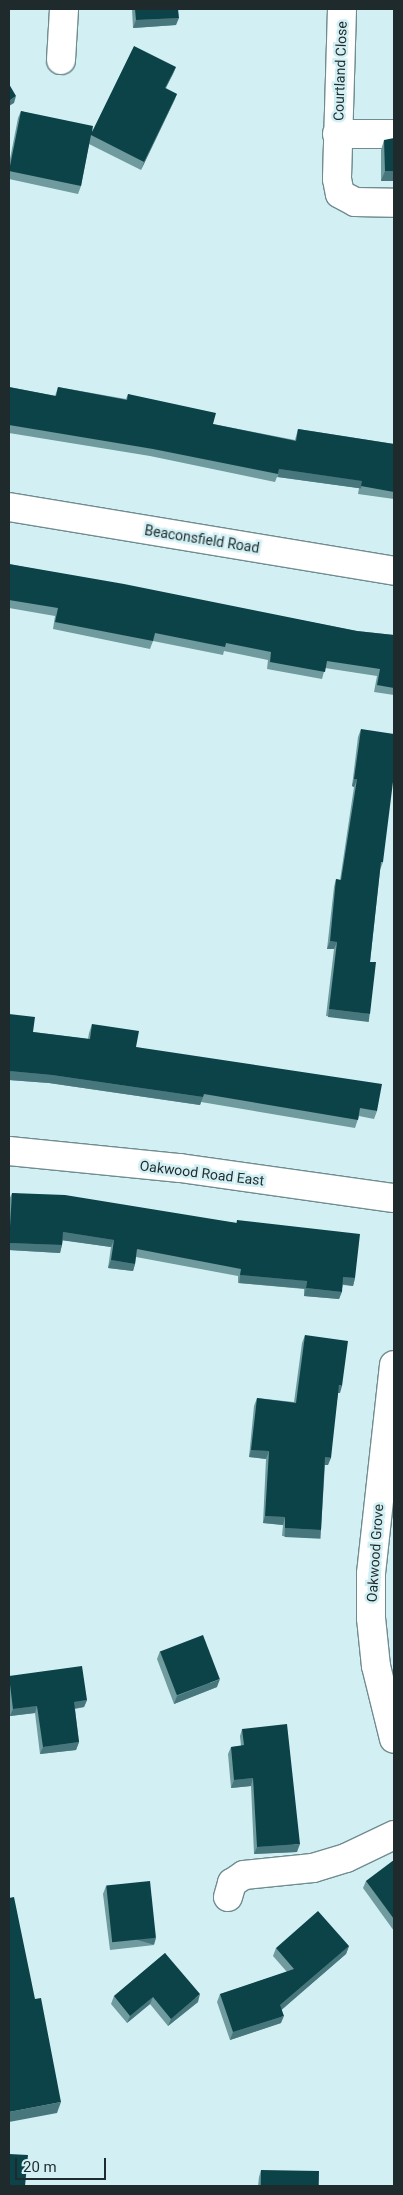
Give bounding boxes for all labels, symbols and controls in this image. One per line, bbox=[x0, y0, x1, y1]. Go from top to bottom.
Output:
street label: Courtland Close bbox=[330, 21, 350, 121]
street label: Beaconsfield Road bbox=[143, 522, 261, 556]
street label: Oakwood Road East bbox=[139, 1157, 265, 1189]
street label: Oakwood Grove bbox=[363, 1503, 387, 1603]
scale bar bbox=[18, 2148, 109, 2180]
text: 20 m bbox=[23, 2158, 57, 2176]

